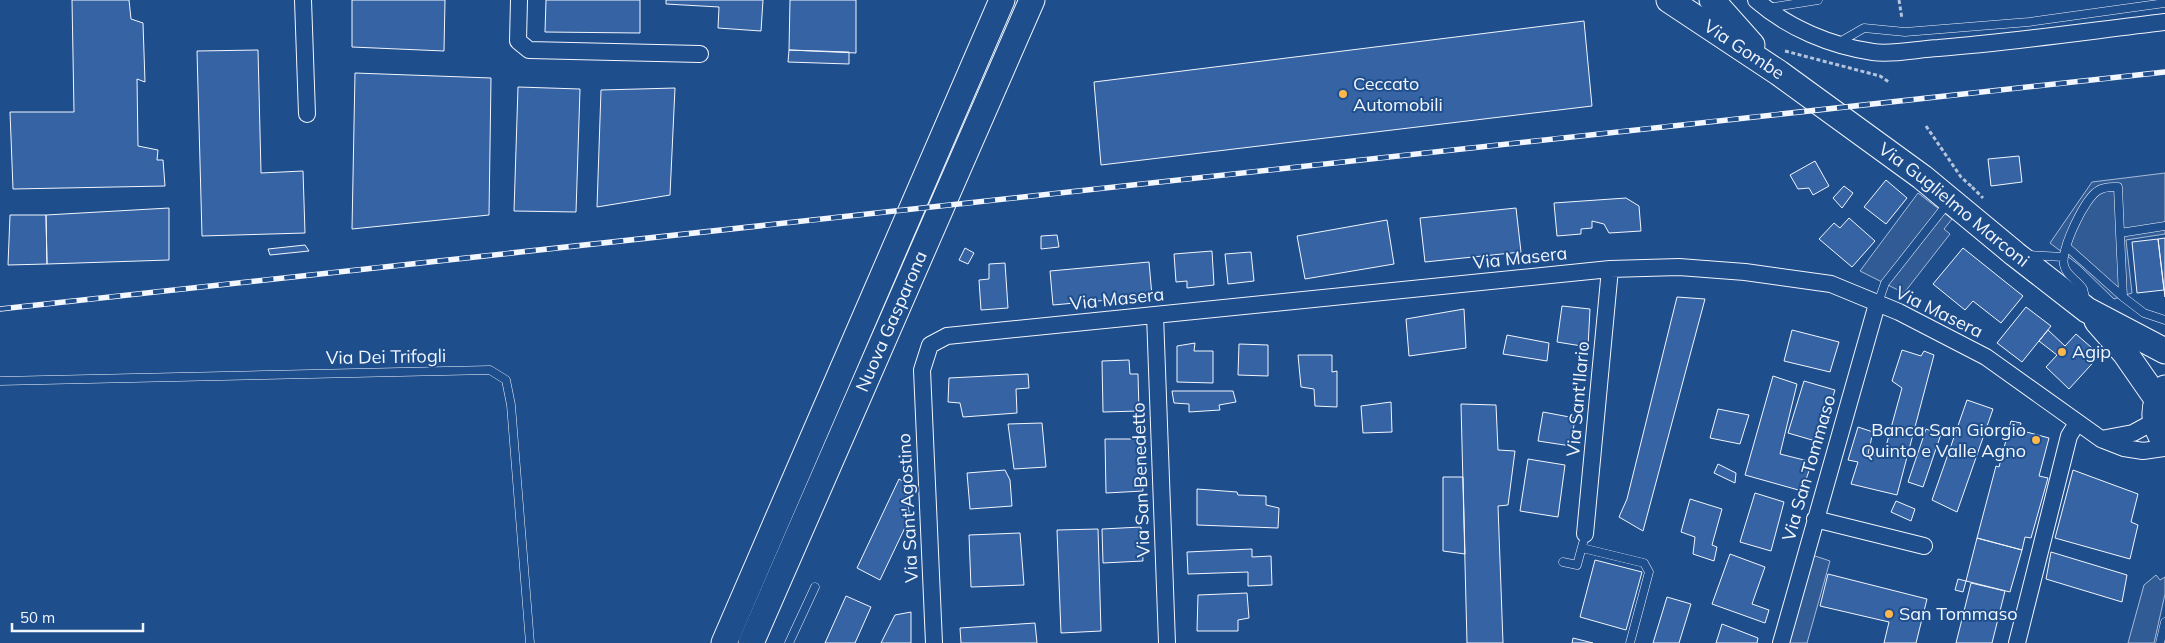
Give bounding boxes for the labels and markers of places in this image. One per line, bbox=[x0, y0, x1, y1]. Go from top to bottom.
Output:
place label: Ceccato Automobili bbox=[1353, 72, 1443, 116]
marker: Ceccato Automobili bbox=[1337, 88, 1349, 100]
place label: Agip bbox=[2072, 340, 2111, 363]
marker: Agip bbox=[2056, 346, 2068, 358]
place label: Banca San Giorgio Quinto e Valle Agno bbox=[1861, 418, 2026, 462]
marker: Banca San Giorgio Quinto e Valle Agno bbox=[2030, 434, 2042, 446]
place label: San Tommaso bbox=[1899, 602, 2018, 625]
marker: San Tommaso bbox=[1883, 608, 1895, 620]

